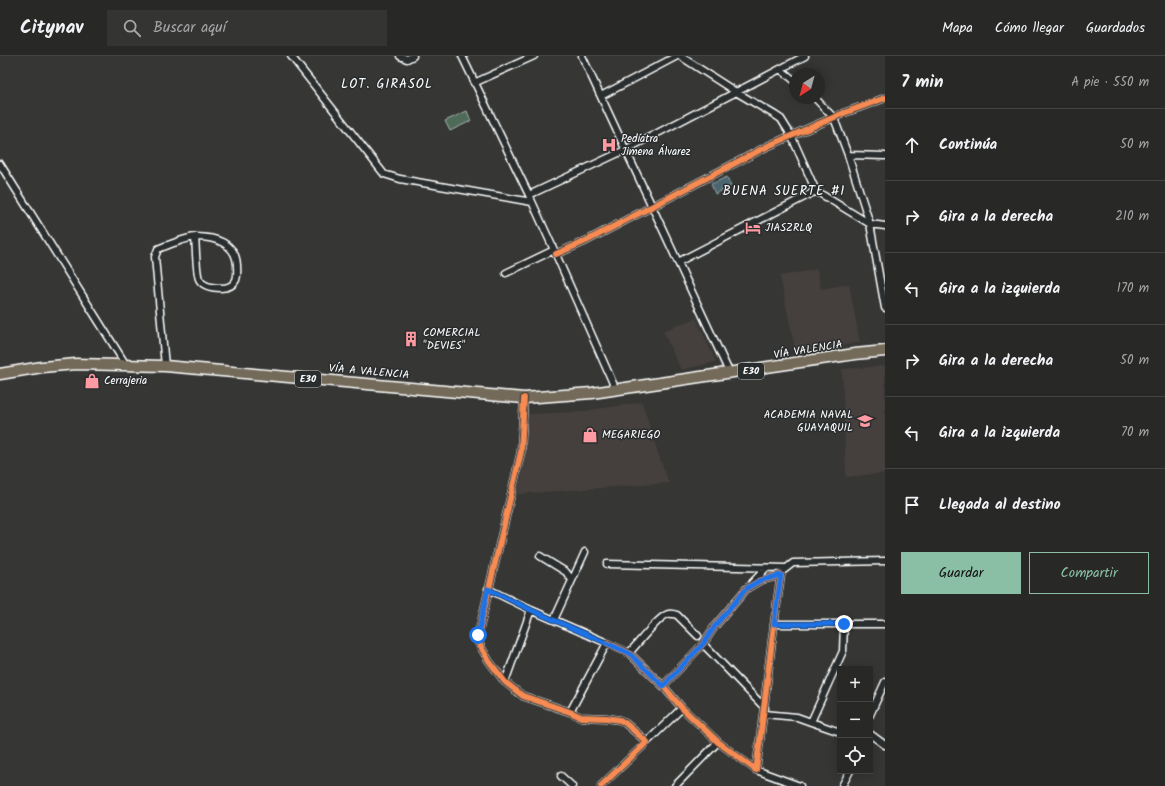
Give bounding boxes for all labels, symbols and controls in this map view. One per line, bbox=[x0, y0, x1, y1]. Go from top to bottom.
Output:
search box bbox=[107, 10, 387, 46]
text: Citynav bbox=[20, 13, 83, 43]
text: Buscar aquí bbox=[153, 16, 226, 40]
icon: search bbox=[121, 17, 143, 39]
text: Mapa bbox=[942, 17, 973, 39]
text: Cómo llegar bbox=[995, 17, 1064, 39]
text: Guardados bbox=[1086, 17, 1145, 39]
north arrow bbox=[789, 68, 825, 104]
text: 7 min bbox=[901, 69, 943, 96]
text: A pie · 550 m bbox=[1071, 72, 1149, 93]
district label: LOT. GIRASOL bbox=[341, 74, 433, 95]
place label: Pedíatra Jimena Álvarez bbox=[621, 130, 691, 161]
text: Continúa bbox=[939, 133, 997, 157]
icon: ahead bbox=[901, 134, 923, 156]
text: 50 m bbox=[1120, 134, 1149, 155]
hospital icon: Pedíatra Jimena Álvarez bbox=[600, 136, 618, 154]
district label: BUENA SUERTE #1 bbox=[723, 181, 845, 202]
text: Gira a la derecha bbox=[939, 205, 1053, 229]
icon: right bbox=[901, 206, 923, 228]
text: 210 m bbox=[1115, 206, 1149, 227]
hotel icon: JIASZRLQ bbox=[744, 219, 762, 237]
place label: JIASZRLQ bbox=[765, 219, 812, 237]
text: Gira a la izquierda bbox=[939, 277, 1060, 301]
icon: left bbox=[901, 278, 923, 300]
text: 170 m bbox=[1117, 278, 1149, 299]
place label: COMERCIAL "DEVIES" bbox=[423, 324, 481, 355]
building icon: COMERCIAL "DEVIES" bbox=[402, 330, 420, 348]
street label: VÍA VALENCIA bbox=[772, 336, 844, 364]
text: Gira a la derecha bbox=[939, 349, 1053, 373]
icon: right bbox=[901, 350, 923, 372]
text: 50 m bbox=[1120, 350, 1149, 371]
street label: VÍA A VALENCIA bbox=[328, 360, 410, 385]
road number: E30 bbox=[738, 363, 764, 379]
road number: E30 bbox=[295, 371, 321, 387]
shop icon: Cerrajeria bbox=[83, 372, 101, 390]
place label: Cerrajeria bbox=[104, 372, 147, 390]
place label: ACADEMIA NAVAL GUAYAQUIL bbox=[764, 406, 853, 437]
school or university icon: ACADEMIA NAVAL GUAYAQUIL bbox=[856, 412, 874, 430]
text: Gira a la izquierda bbox=[939, 421, 1060, 445]
icon: left bbox=[901, 422, 923, 444]
text: 70 m bbox=[1121, 422, 1149, 443]
shop icon: MEGARIEGO bbox=[581, 426, 599, 444]
place label: MEGARIEGO bbox=[602, 426, 661, 444]
text: Llegada al destino bbox=[939, 493, 1061, 517]
icon: arrive bbox=[901, 494, 923, 516]
button: Guardar bbox=[901, 552, 1021, 594]
button: Compartir bbox=[1029, 552, 1149, 594]
route end bbox=[835, 615, 853, 633]
route start bbox=[469, 626, 487, 644]
map controls bbox=[837, 666, 873, 774]
button: + bbox=[837, 666, 873, 702]
button: − bbox=[837, 702, 873, 738]
button: locate bbox=[837, 738, 873, 774]

